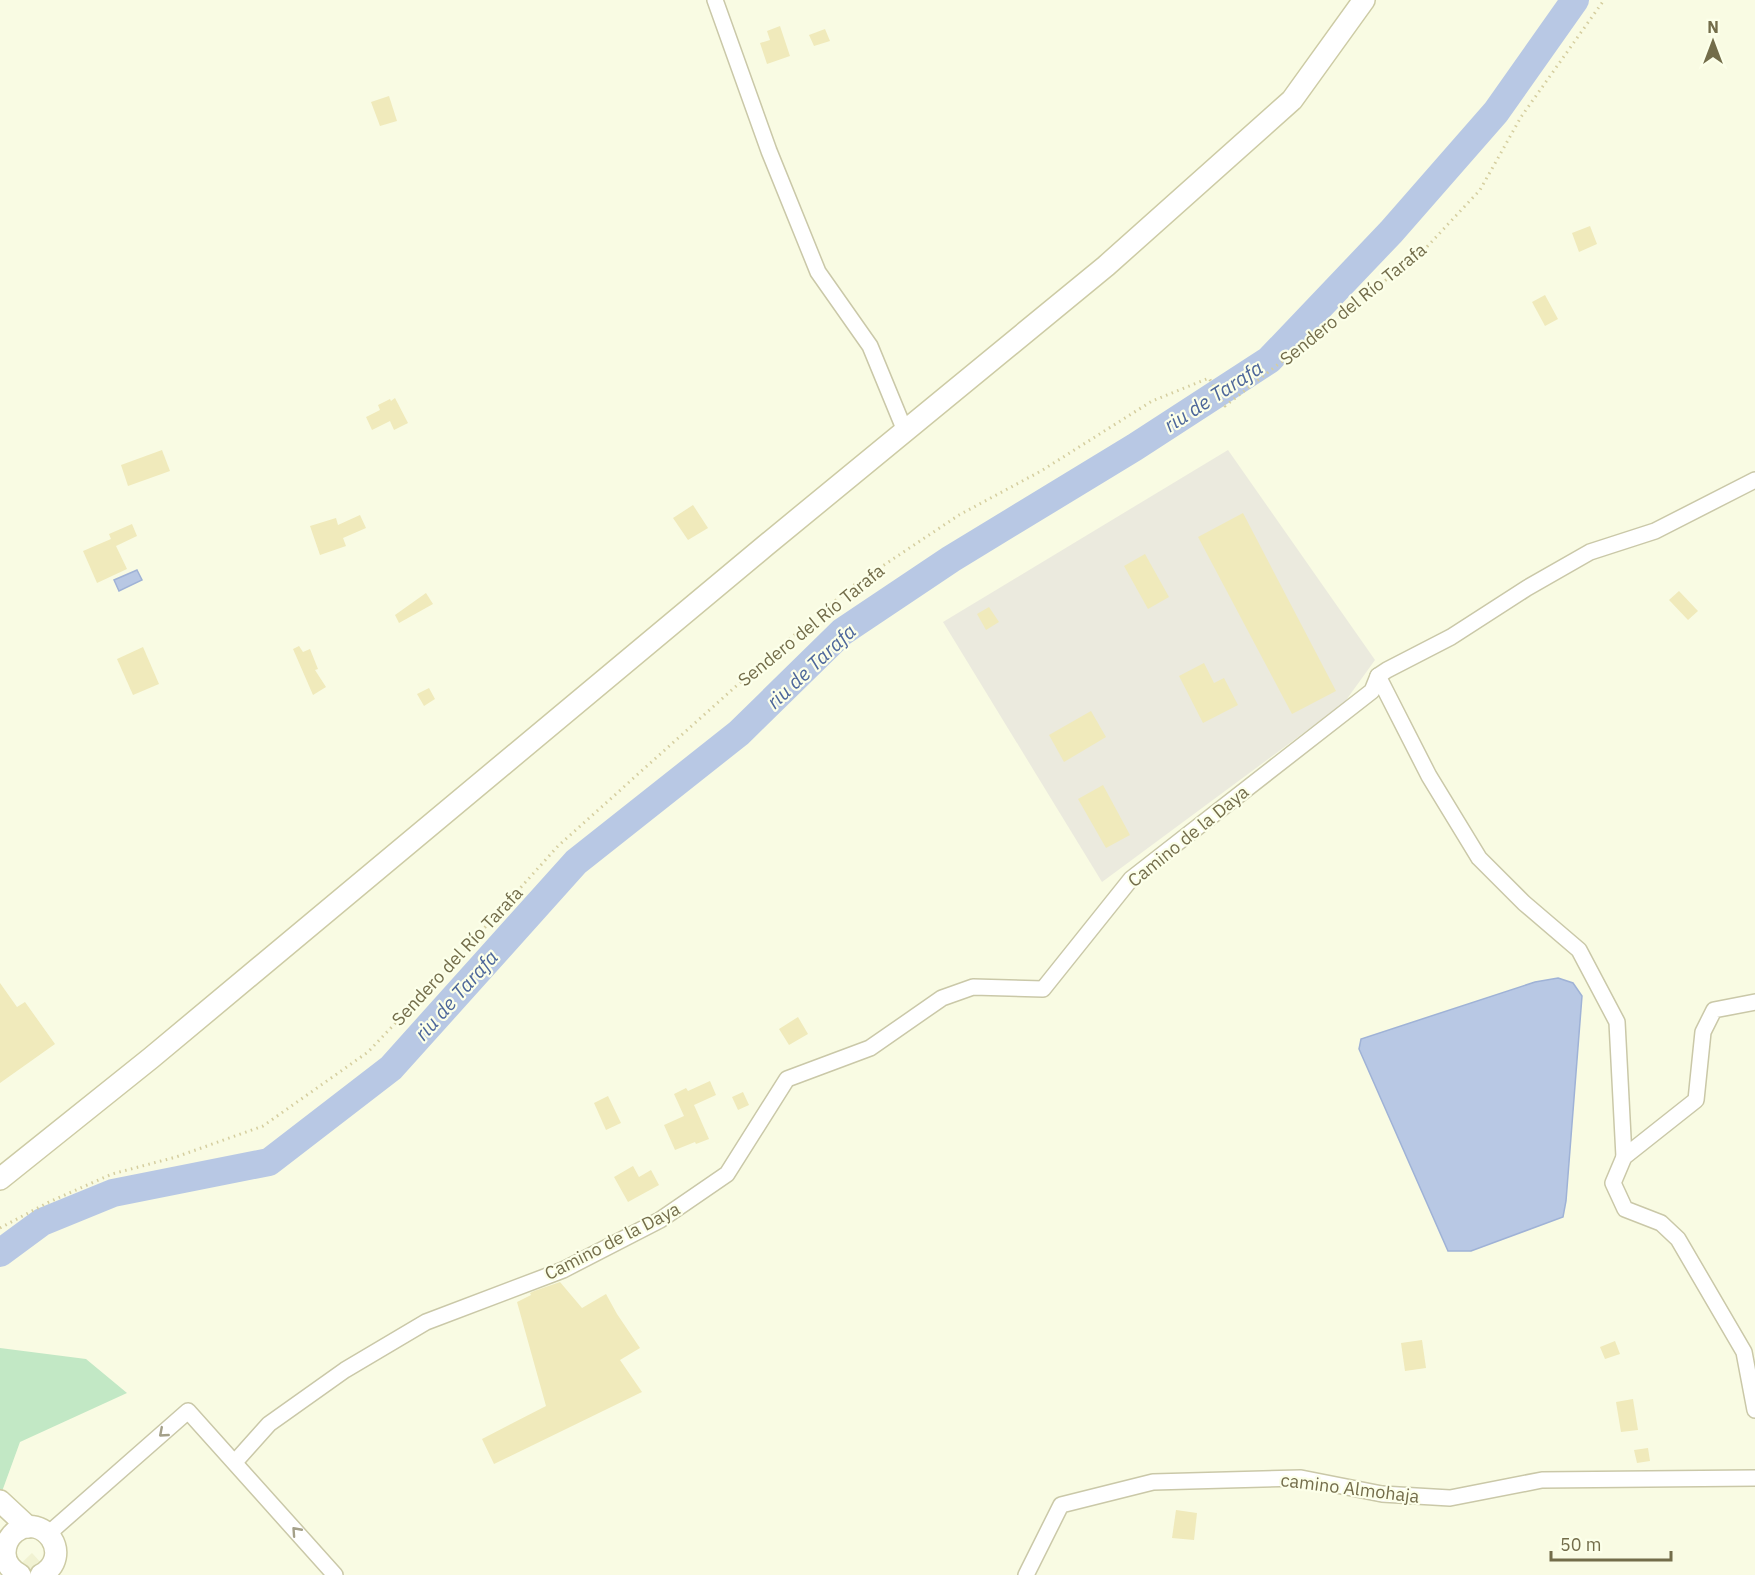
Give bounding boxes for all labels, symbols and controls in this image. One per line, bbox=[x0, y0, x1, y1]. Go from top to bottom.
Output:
north arrow bbox=[1683, 12, 1743, 72]
text: N bbox=[1707, 17, 1719, 37]
street label: Sendero del Río Tarafa bbox=[1275, 238, 1431, 370]
water label: riu de Tarafa bbox=[1158, 354, 1268, 438]
street label: Sendero del Río Tarafa bbox=[733, 559, 889, 691]
water label: riu de Tarafa bbox=[760, 618, 862, 714]
street label: Camino de la Daya bbox=[1123, 780, 1253, 892]
street label: Sendero del Río Tarafa bbox=[387, 881, 528, 1030]
water label: riu de Tarafa bbox=[408, 944, 504, 1046]
street label: Camino de la Daya bbox=[540, 1197, 684, 1285]
one-way arrow bbox=[159, 1426, 170, 1437]
street label: camino Almohaja bbox=[1279, 1468, 1421, 1508]
scale bar bbox=[1551, 1524, 1671, 1562]
one-way arrow bbox=[292, 1527, 303, 1538]
text: 50 m bbox=[1560, 1533, 1602, 1556]

